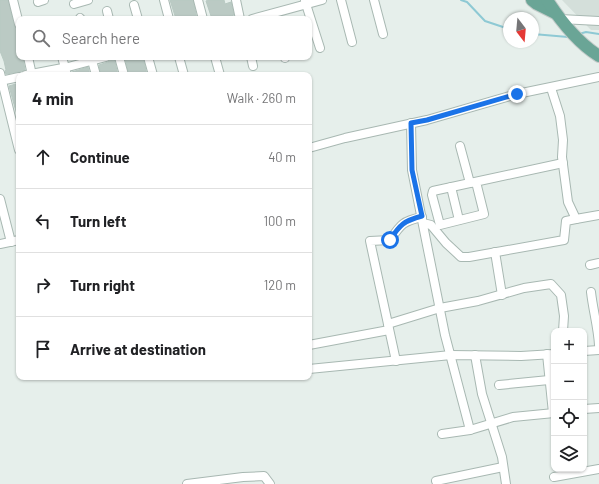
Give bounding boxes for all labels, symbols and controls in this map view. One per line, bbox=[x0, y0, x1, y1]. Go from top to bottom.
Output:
north arrow bbox=[503, 12, 539, 48]
search box bbox=[16, 16, 312, 60]
icon: search bbox=[30, 27, 52, 49]
text: Search here bbox=[62, 29, 140, 47]
route end bbox=[508, 85, 526, 103]
text: 4 min bbox=[32, 88, 74, 108]
text: Walk · 260 m bbox=[227, 90, 296, 106]
icon: ahead bbox=[32, 146, 54, 168]
text: Continue bbox=[70, 148, 130, 166]
text: 40 m bbox=[268, 149, 296, 165]
icon: left bbox=[32, 210, 54, 232]
text: Turn left bbox=[70, 212, 126, 230]
text: 100 m bbox=[263, 213, 296, 229]
route start bbox=[381, 231, 399, 249]
icon: right bbox=[32, 274, 54, 296]
text: Turn right bbox=[70, 276, 135, 294]
text: 120 m bbox=[264, 277, 296, 293]
map controls bbox=[551, 328, 587, 472]
button: + bbox=[551, 328, 587, 364]
icon: arrive bbox=[32, 338, 54, 360]
text: Arrive at destination bbox=[70, 340, 206, 358]
button: − bbox=[551, 364, 587, 400]
button: locate bbox=[551, 400, 587, 436]
button: layers bbox=[551, 436, 587, 472]

